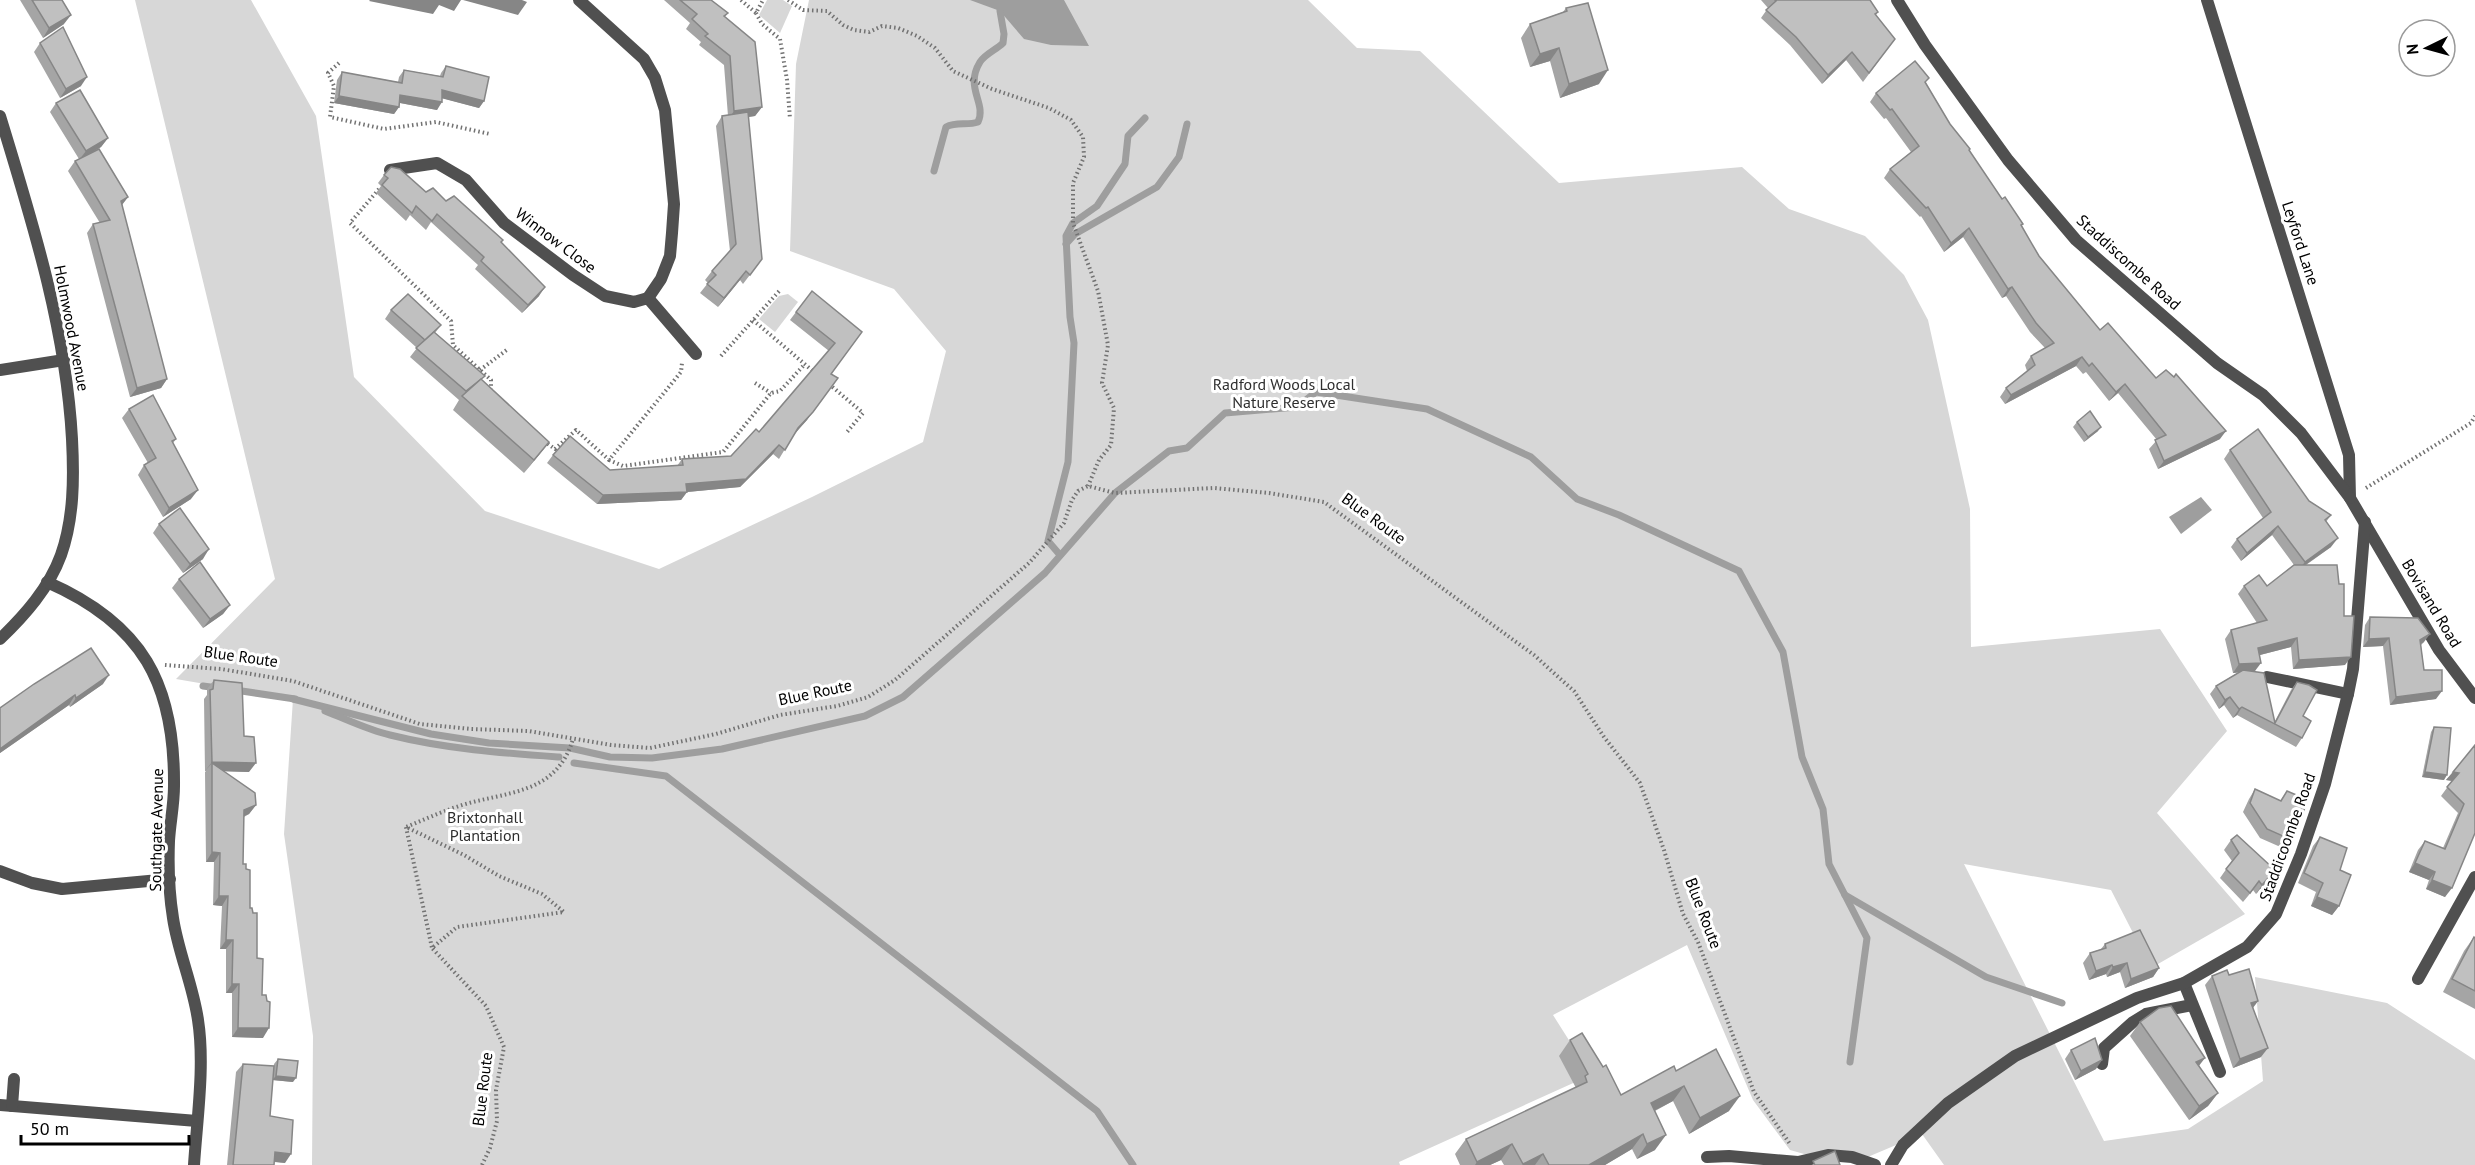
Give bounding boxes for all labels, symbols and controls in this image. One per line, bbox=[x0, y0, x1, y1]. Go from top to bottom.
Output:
north arrow bbox=[2397, 18, 2457, 78]
text: N bbox=[2402, 43, 2422, 55]
street label: Leyford Lane bbox=[2278, 198, 2324, 288]
street label: Winnow Close bbox=[512, 203, 600, 277]
street label: Staddiscombe Road bbox=[2073, 210, 2185, 314]
street label: Holmwood Avenue bbox=[50, 263, 94, 393]
park label: Radford Woods Local Nature Reserve bbox=[1213, 374, 1356, 412]
street label: Blue Route bbox=[1338, 488, 1410, 548]
street label: Bovisand Road bbox=[2398, 555, 2466, 651]
street label: Blue Route bbox=[203, 641, 279, 671]
street label: Blue Route bbox=[777, 674, 853, 710]
street label: Southgate Avenue bbox=[145, 768, 167, 892]
street label: Staddicoombe Road bbox=[2254, 770, 2320, 904]
park label: Brixtonhall Plantation bbox=[447, 807, 523, 845]
street label: Blue Route bbox=[1681, 875, 1727, 951]
street label: Blue Route bbox=[468, 1051, 496, 1127]
scale bar bbox=[21, 1108, 189, 1146]
text: 50 m bbox=[30, 1117, 69, 1140]

